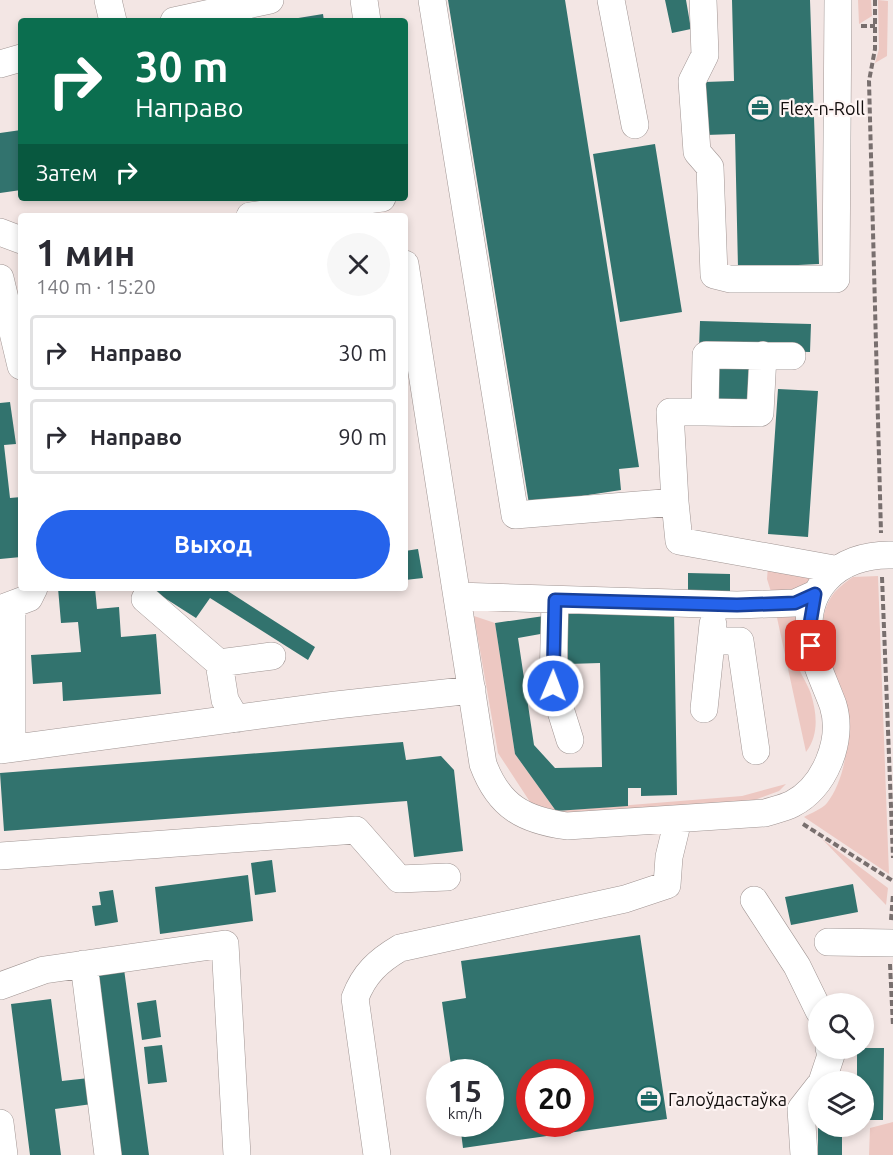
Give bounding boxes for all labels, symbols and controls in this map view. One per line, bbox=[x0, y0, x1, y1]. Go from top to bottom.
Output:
icon: right bbox=[36, 42, 114, 120]
text: 30 m bbox=[135, 43, 229, 90]
text: Направо bbox=[135, 92, 244, 122]
office icon: Flex-n-Roll bbox=[745, 93, 775, 123]
place label: Flex-n-Roll bbox=[780, 98, 865, 118]
icon: right bbox=[110, 156, 143, 189]
text: Затем bbox=[36, 160, 98, 185]
text: 1 мин bbox=[36, 232, 135, 273]
button: close bbox=[327, 233, 390, 296]
text: 140 m · 15:20 bbox=[36, 275, 156, 298]
icon: right bbox=[39, 336, 72, 369]
text: Направо bbox=[90, 340, 182, 365]
text: 30 m bbox=[338, 340, 387, 365]
icon: right bbox=[39, 420, 72, 453]
text: Направо bbox=[90, 424, 182, 449]
text: 90 m bbox=[338, 424, 387, 449]
button: Выход bbox=[36, 510, 390, 579]
pin bbox=[785, 620, 836, 671]
icon: arrive bbox=[794, 629, 827, 662]
position arrow bbox=[521, 654, 585, 718]
map controls bbox=[808, 993, 874, 1137]
button: search bbox=[808, 993, 874, 1059]
speed limit sign: 20 bbox=[516, 1059, 594, 1137]
button: layers bbox=[808, 1071, 874, 1137]
text: 15 bbox=[448, 1074, 482, 1108]
office icon: Галоўдастаўка bbox=[634, 1084, 664, 1114]
place label: Галоўдастаўка bbox=[668, 1089, 787, 1109]
text: km/h bbox=[448, 1105, 482, 1122]

